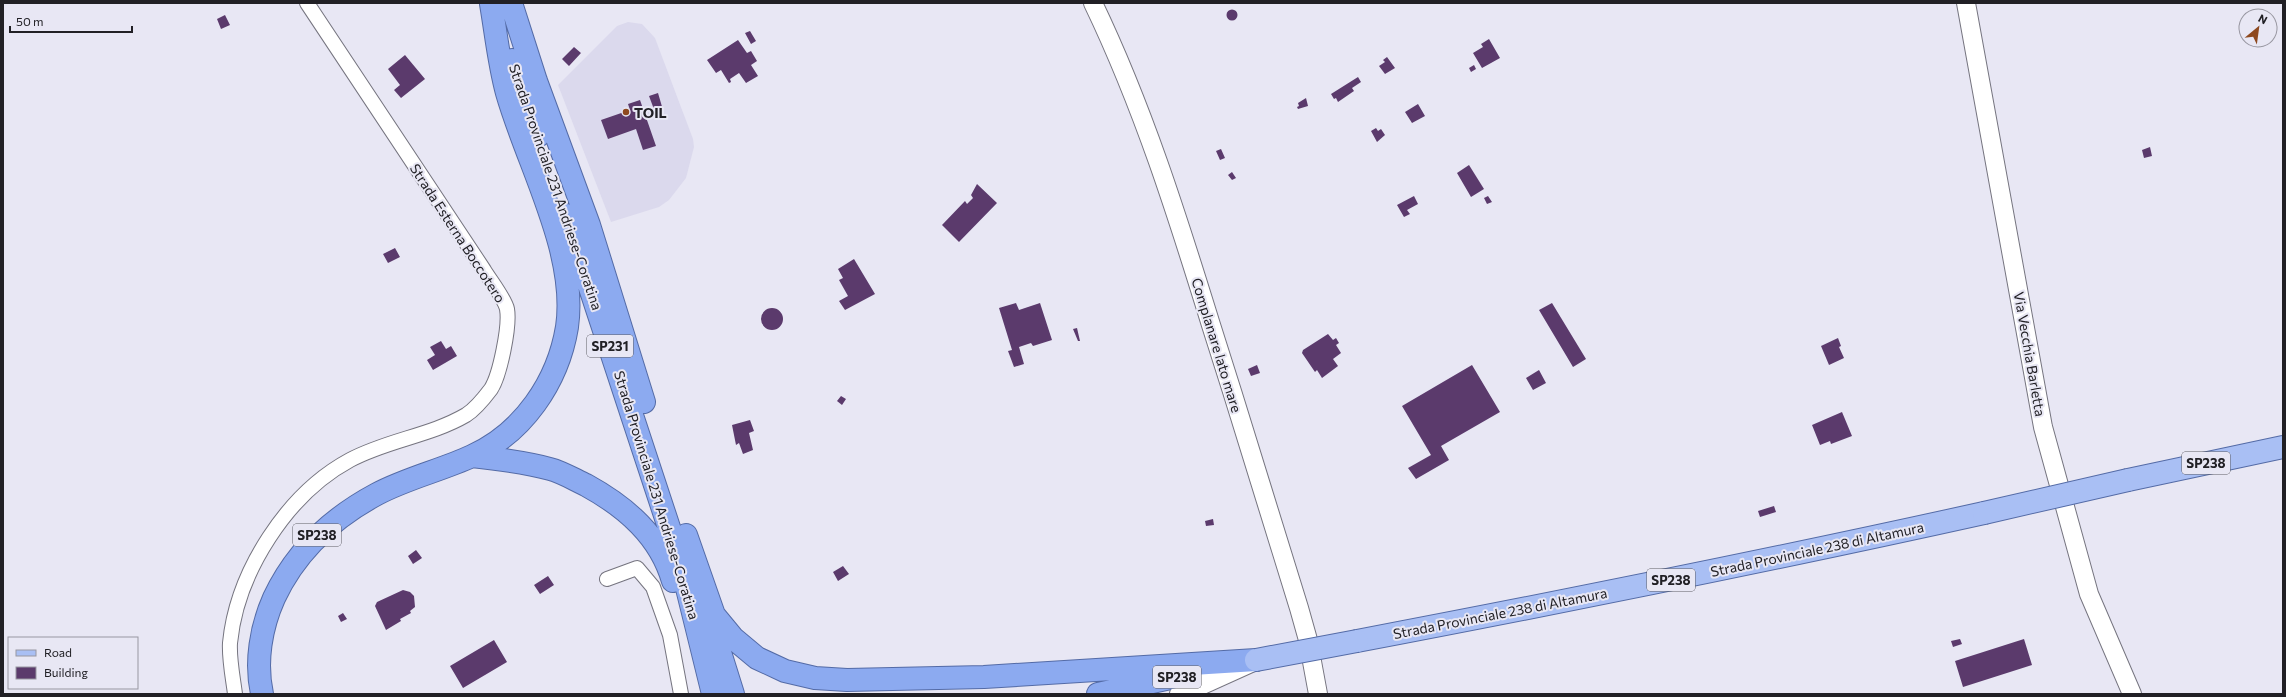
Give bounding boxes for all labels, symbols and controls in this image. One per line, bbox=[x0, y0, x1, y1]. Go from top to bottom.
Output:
scale bar bbox=[10, 8, 132, 34]
north arrow bbox=[2238, 8, 2278, 48]
text: N bbox=[2256, 11, 2270, 27]
text: 50 m bbox=[16, 14, 44, 28]
street label: Strada Provinciale 231 Andriese-Coratina bbox=[506, 62, 606, 312]
place label: TOIL bbox=[634, 104, 667, 121]
marker: TOIL bbox=[621, 107, 631, 117]
street label: Strada Esterna Boccotero bbox=[407, 160, 509, 306]
street label: Complanare lato mare bbox=[1188, 276, 1246, 414]
street label: Via Vecchia Barletta bbox=[2011, 290, 2049, 418]
road number: SP231 bbox=[587, 335, 633, 357]
street label: Strada Provinciale 231 Andriese-Coratina bbox=[611, 369, 703, 621]
road number: SP238 bbox=[2182, 452, 2230, 474]
street label: Strada Provinciale 238 di Altamura bbox=[1709, 518, 1925, 580]
road number: SP238 bbox=[293, 524, 341, 546]
road number: SP238 bbox=[1647, 569, 1695, 591]
street label: Strada Provinciale 238 di Altamura bbox=[1392, 584, 1608, 642]
legend bbox=[8, 637, 138, 689]
text: Road bbox=[44, 645, 72, 659]
text: Building bbox=[44, 665, 88, 679]
road number: SP238 bbox=[1153, 666, 1201, 688]

